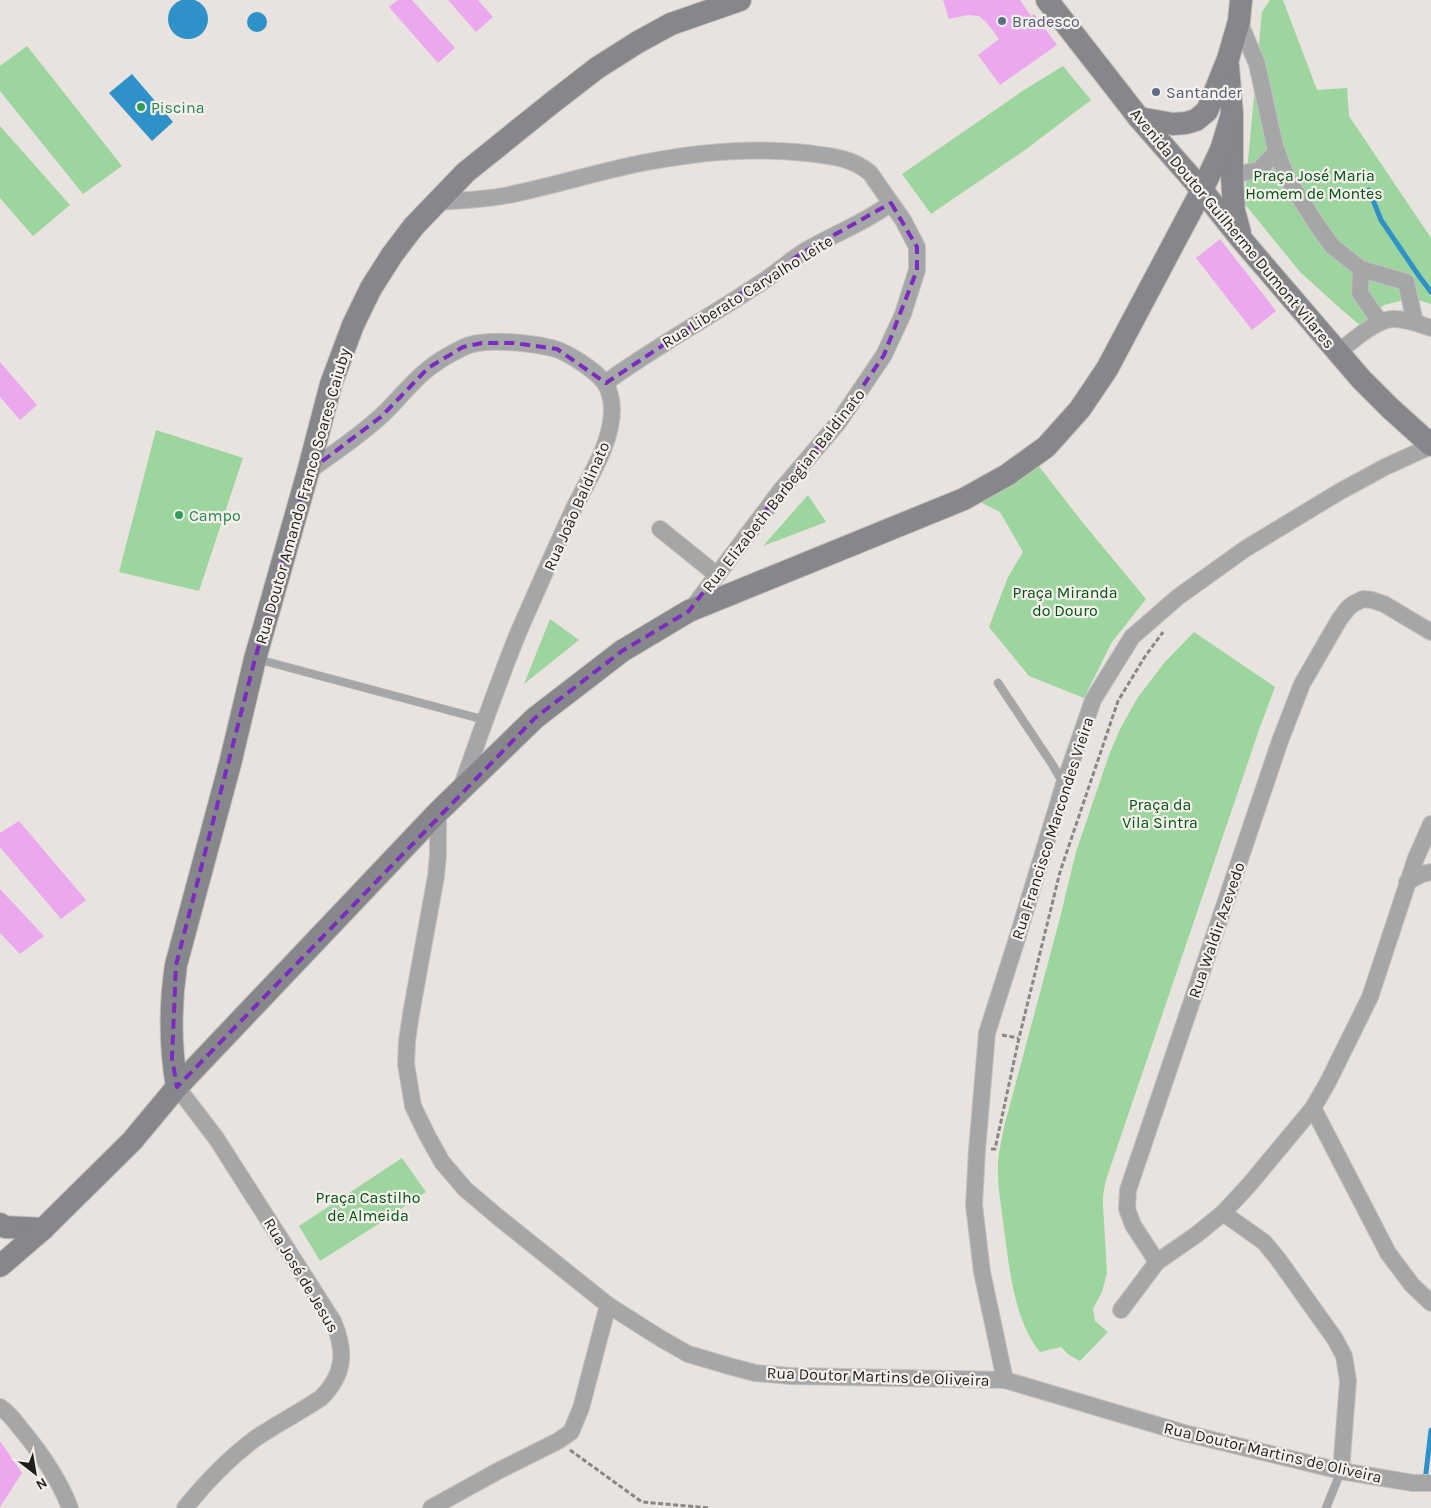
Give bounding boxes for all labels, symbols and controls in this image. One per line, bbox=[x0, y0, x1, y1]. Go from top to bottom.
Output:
place label: Bradesco bbox=[1012, 12, 1080, 31]
marker: Bradesco bbox=[996, 15, 1008, 27]
place label: Santander bbox=[1166, 83, 1242, 102]
marker: Santander bbox=[1150, 86, 1162, 98]
place label: Piscina bbox=[151, 98, 205, 117]
marker: Piscina bbox=[135, 101, 147, 113]
street label: Avenida Doutor Guilherme Dumont Vilares bbox=[1126, 104, 1339, 352]
park label: Praça José Maria Homem de Montes bbox=[1245, 166, 1383, 203]
street label: Rua Liberato Carvalho Leite bbox=[658, 231, 836, 352]
street label: Rua Doutor Amando Franco Soares Caiuby bbox=[251, 345, 354, 646]
street label: Rua Elizabeth Barbegian Baldinato bbox=[698, 385, 869, 596]
street label: Rua João Baldinato bbox=[539, 439, 613, 574]
place label: Campo bbox=[189, 506, 241, 525]
marker: Campo bbox=[173, 509, 185, 521]
park label: Praça Miranda do Douro bbox=[1012, 583, 1118, 620]
street label: Rua Francisco Marcondes Vieira bbox=[1007, 714, 1098, 942]
park label: Praça da Vila Sintra bbox=[1122, 795, 1198, 832]
street label: Rua Waldir Azevedo bbox=[1184, 860, 1249, 1001]
park label: Praça Castilho de Almeida bbox=[316, 1188, 421, 1225]
street label: Rua José de Jesus bbox=[260, 1214, 343, 1336]
street label: Rua Doutor Martins de Oliveira bbox=[766, 1363, 990, 1390]
street label: Rua Doutor Martins de Oliveira bbox=[1162, 1418, 1384, 1487]
north arrow bbox=[10, 1448, 60, 1498]
text: N bbox=[33, 1474, 50, 1494]

